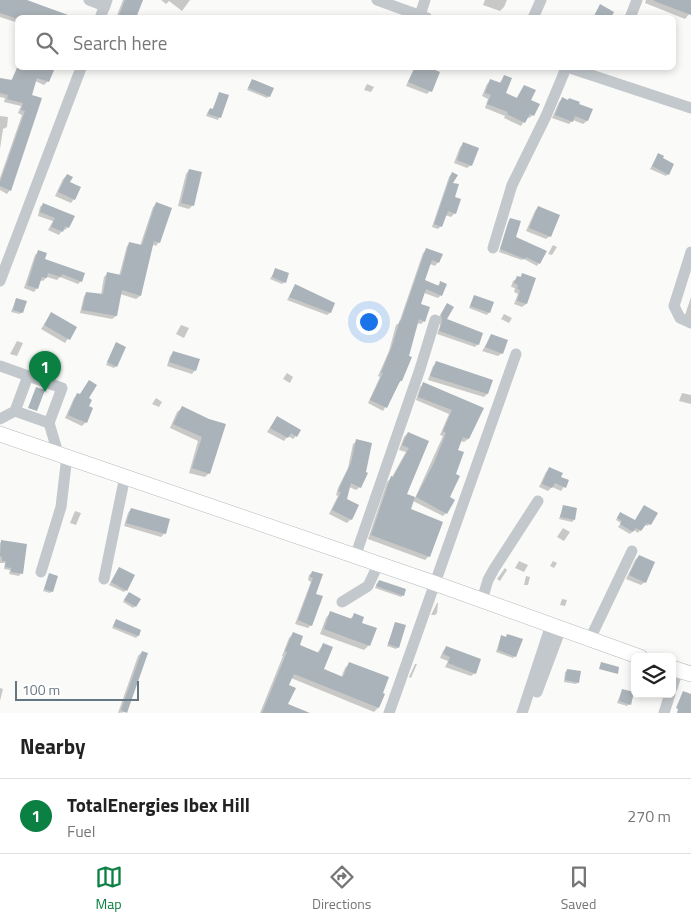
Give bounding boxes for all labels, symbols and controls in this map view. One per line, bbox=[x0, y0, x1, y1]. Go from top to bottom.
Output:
search box bbox=[15, 15, 676, 70]
text: Search here bbox=[73, 28, 167, 57]
icon: search bbox=[33, 29, 61, 57]
your location bbox=[356, 309, 382, 335]
pin: 1 bbox=[29, 351, 61, 392]
map controls bbox=[631, 653, 676, 698]
button: layers bbox=[631, 653, 676, 698]
scale bar bbox=[15, 678, 139, 701]
text: 100 m bbox=[22, 679, 60, 700]
text: Nearby bbox=[20, 730, 85, 762]
text: TotalEnergies Ibex Hill bbox=[67, 790, 250, 819]
text: 1 bbox=[32, 804, 40, 828]
text: 270 m bbox=[627, 804, 671, 828]
text: Fuel bbox=[67, 819, 95, 843]
tab: Map bbox=[95, 863, 123, 914]
tab: Directions bbox=[312, 863, 371, 914]
tab: Saved bbox=[561, 863, 596, 914]

